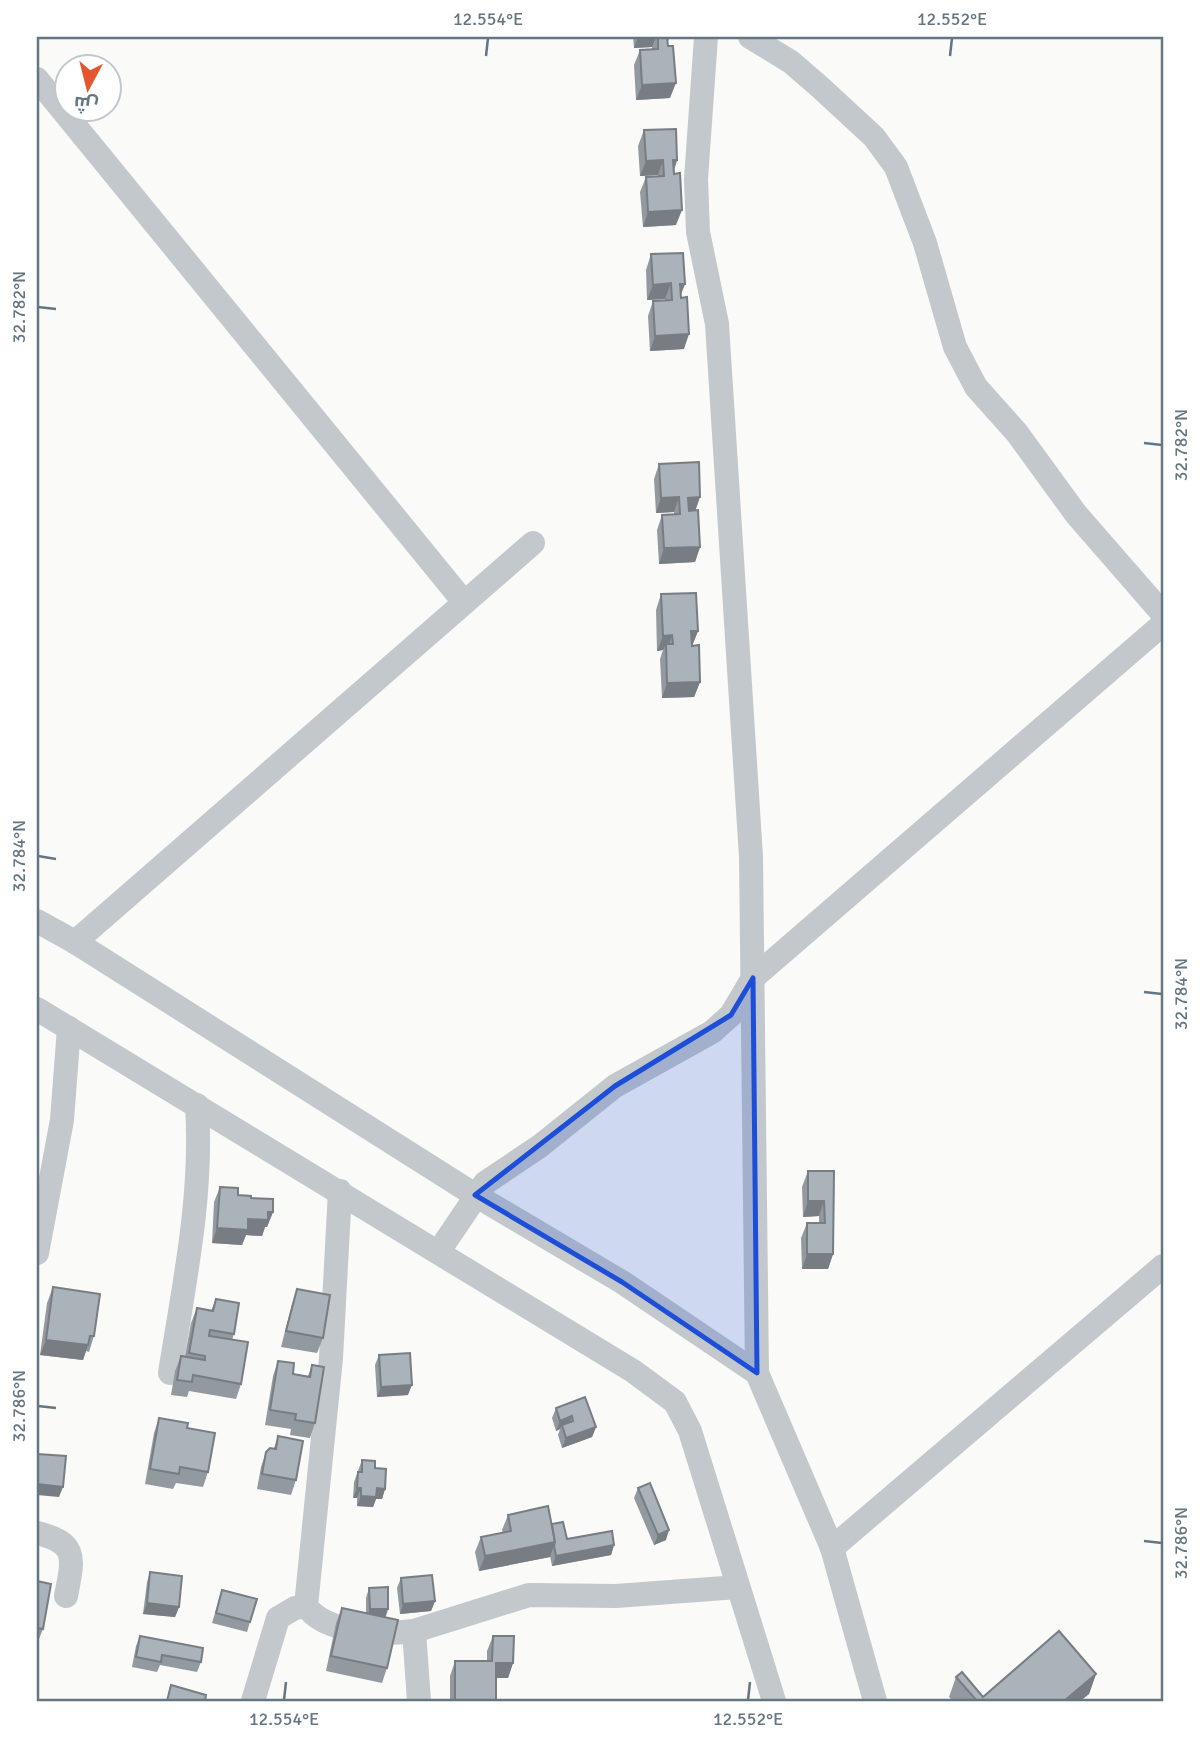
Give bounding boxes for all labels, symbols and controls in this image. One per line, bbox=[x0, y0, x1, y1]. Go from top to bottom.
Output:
text: 12.554°E bbox=[453, 8, 523, 30]
text: 12.552°E bbox=[917, 8, 987, 30]
north arrow bbox=[52, 52, 122, 122]
text: ش bbox=[72, 90, 100, 117]
text: 32.782°N bbox=[8, 271, 30, 343]
text: 32.782°N bbox=[1170, 409, 1192, 481]
text: 32.784°N bbox=[8, 820, 30, 892]
text: 32.784°N bbox=[1170, 958, 1192, 1030]
text: 32.786°N bbox=[8, 1370, 30, 1442]
text: 32.786°N bbox=[1170, 1507, 1192, 1579]
text: 12.554°E bbox=[249, 1708, 319, 1730]
text: 12.552°E bbox=[713, 1708, 783, 1730]

